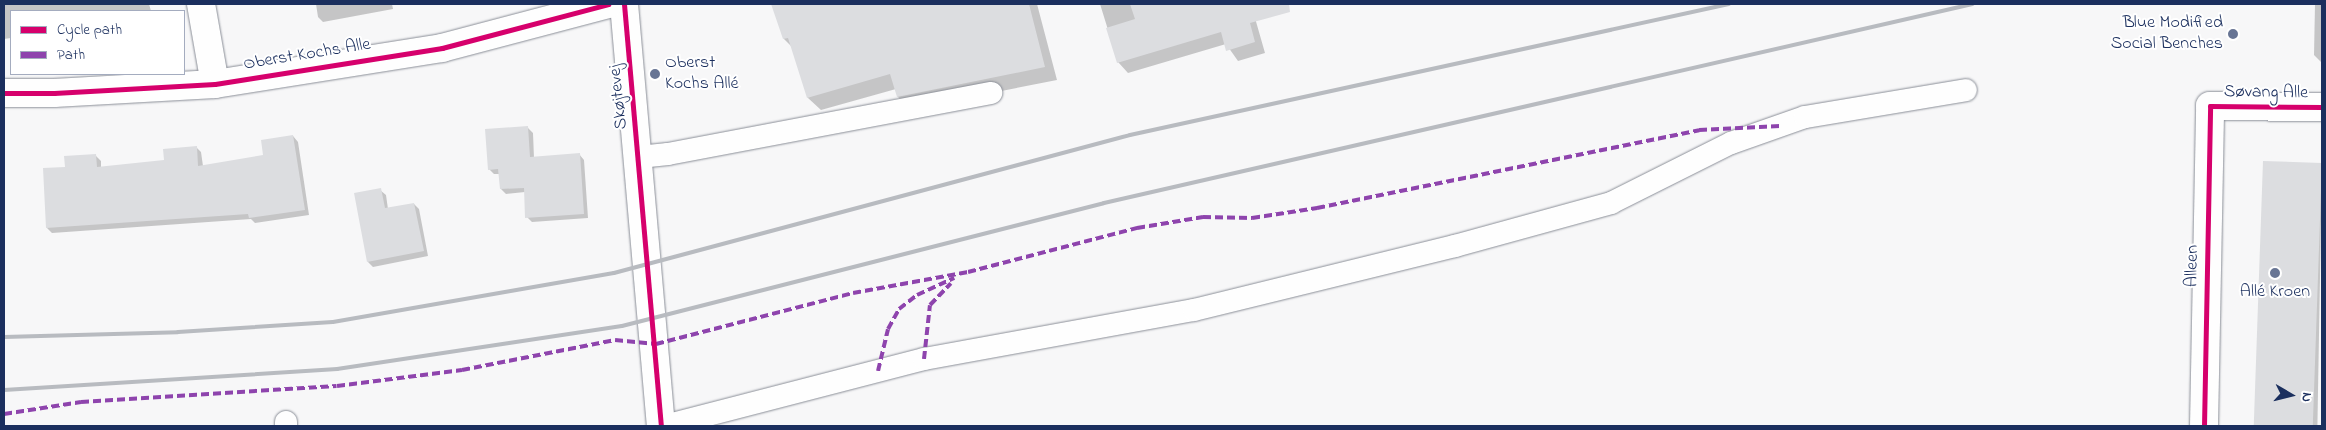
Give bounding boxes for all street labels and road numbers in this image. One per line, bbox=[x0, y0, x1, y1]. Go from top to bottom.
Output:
street label: Oberst Kochs Alle bbox=[242, 34, 372, 76]
street label: Skøjtevej bbox=[605, 63, 633, 131]
street label: Søvang Alle bbox=[2224, 81, 2308, 105]
street label: Alleen bbox=[2182, 245, 2204, 287]

